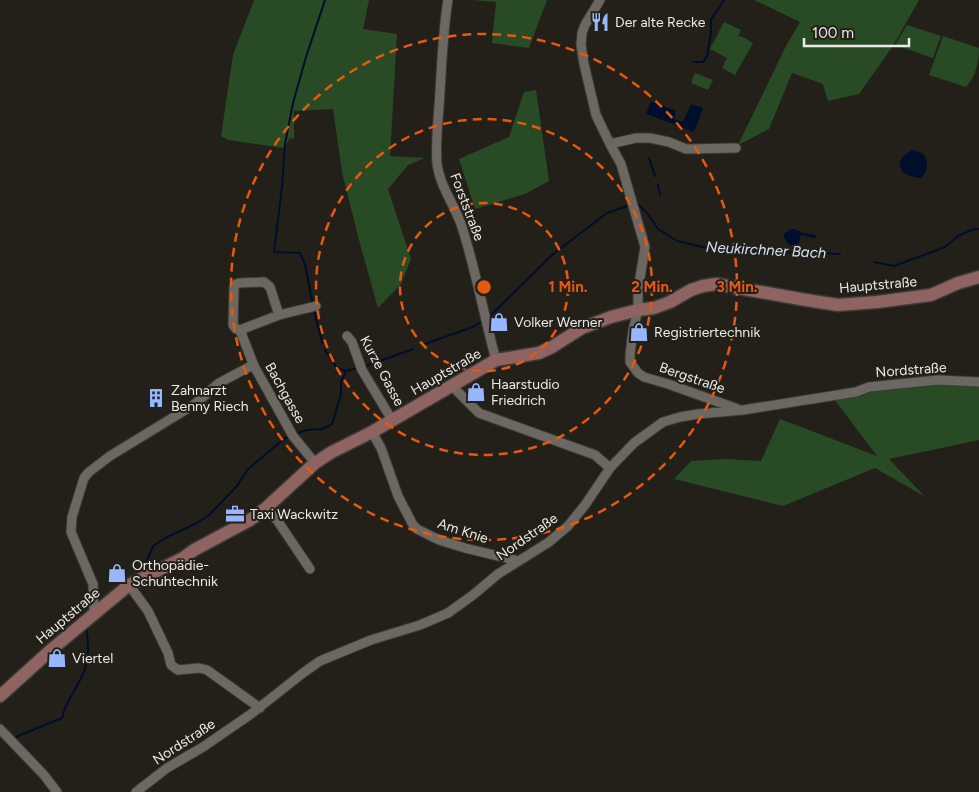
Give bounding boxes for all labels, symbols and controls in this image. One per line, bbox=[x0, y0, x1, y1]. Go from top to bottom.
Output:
restaurant icon: Der alte Recke bbox=[589, 11, 611, 33]
place label: Der alte Recke bbox=[615, 14, 706, 31]
scale bar bbox=[804, 15, 909, 47]
text: 100 m bbox=[812, 24, 854, 42]
street label: Forststraße bbox=[446, 171, 488, 244]
water label: Neukirchner Bach bbox=[705, 238, 827, 262]
street label: Hauptstraße bbox=[838, 273, 918, 297]
centre of rings bbox=[475, 278, 493, 296]
text: 1 Min. bbox=[549, 278, 588, 296]
text: 2 Min. bbox=[631, 278, 673, 296]
text: 3 Min. bbox=[717, 278, 758, 296]
shop icon: Volker Werner bbox=[488, 311, 510, 333]
place label: Volker Werner bbox=[514, 314, 603, 331]
shop icon: Registriertechnik bbox=[628, 321, 650, 343]
place label: Registriertechnik bbox=[654, 324, 760, 341]
street label: Kurze Gasse bbox=[356, 333, 408, 410]
street label: Hauptstraße bbox=[408, 345, 484, 399]
street label: Bergstraße bbox=[657, 359, 727, 397]
street label: Nordstraße bbox=[875, 359, 947, 381]
street label: Bachgasse bbox=[261, 360, 309, 427]
place label: Haarstudio Friedrich bbox=[491, 376, 560, 409]
shop icon: Haarstudio Friedrich bbox=[465, 381, 487, 403]
place label: Zahnarzt Benny Riech bbox=[171, 382, 249, 415]
building icon: Zahnarzt Benny Riech bbox=[145, 387, 167, 409]
office icon: Taxi Wackwitz bbox=[224, 503, 246, 525]
place label: Taxi Wackwitz bbox=[250, 506, 338, 523]
street label: Nordstraße bbox=[493, 509, 561, 564]
street label: Am Knie bbox=[436, 515, 491, 547]
place label: Orthopädie- Schuhtechnik bbox=[132, 557, 218, 590]
shop icon: Orthopädie- Schuhtechnik bbox=[106, 562, 128, 584]
street label: Hauptstraße bbox=[33, 584, 104, 648]
shop icon: Viertel bbox=[46, 647, 68, 669]
place label: Viertel bbox=[72, 650, 113, 667]
street label: Nordstraße bbox=[150, 715, 219, 768]

